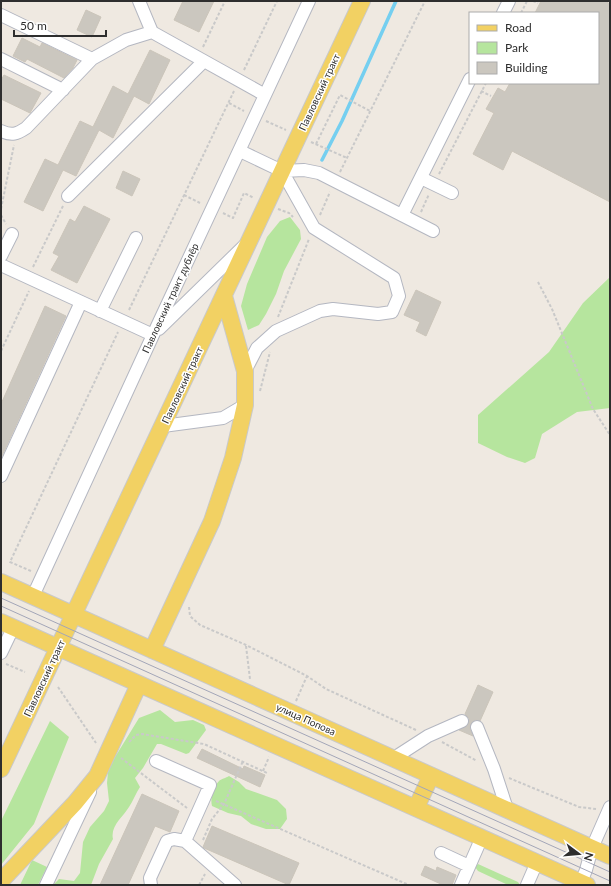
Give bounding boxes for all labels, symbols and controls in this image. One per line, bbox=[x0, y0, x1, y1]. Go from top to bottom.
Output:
scale bar bbox=[14, 12, 106, 38]
legend bbox=[469, 12, 599, 84]
text: 50 m bbox=[20, 18, 47, 33]
text: Road bbox=[505, 20, 532, 35]
text: Park bbox=[505, 40, 529, 55]
street label: Павловский тракт bbox=[296, 52, 342, 132]
text: Building bbox=[505, 60, 548, 75]
street label: Павловский тракт дублёр bbox=[139, 241, 201, 355]
street label: Павловский тракт bbox=[159, 345, 205, 425]
street label: Павловский тракт bbox=[21, 638, 67, 718]
street label: улица Попова bbox=[274, 701, 338, 738]
north arrow bbox=[559, 834, 599, 874]
text: N bbox=[582, 851, 597, 863]

